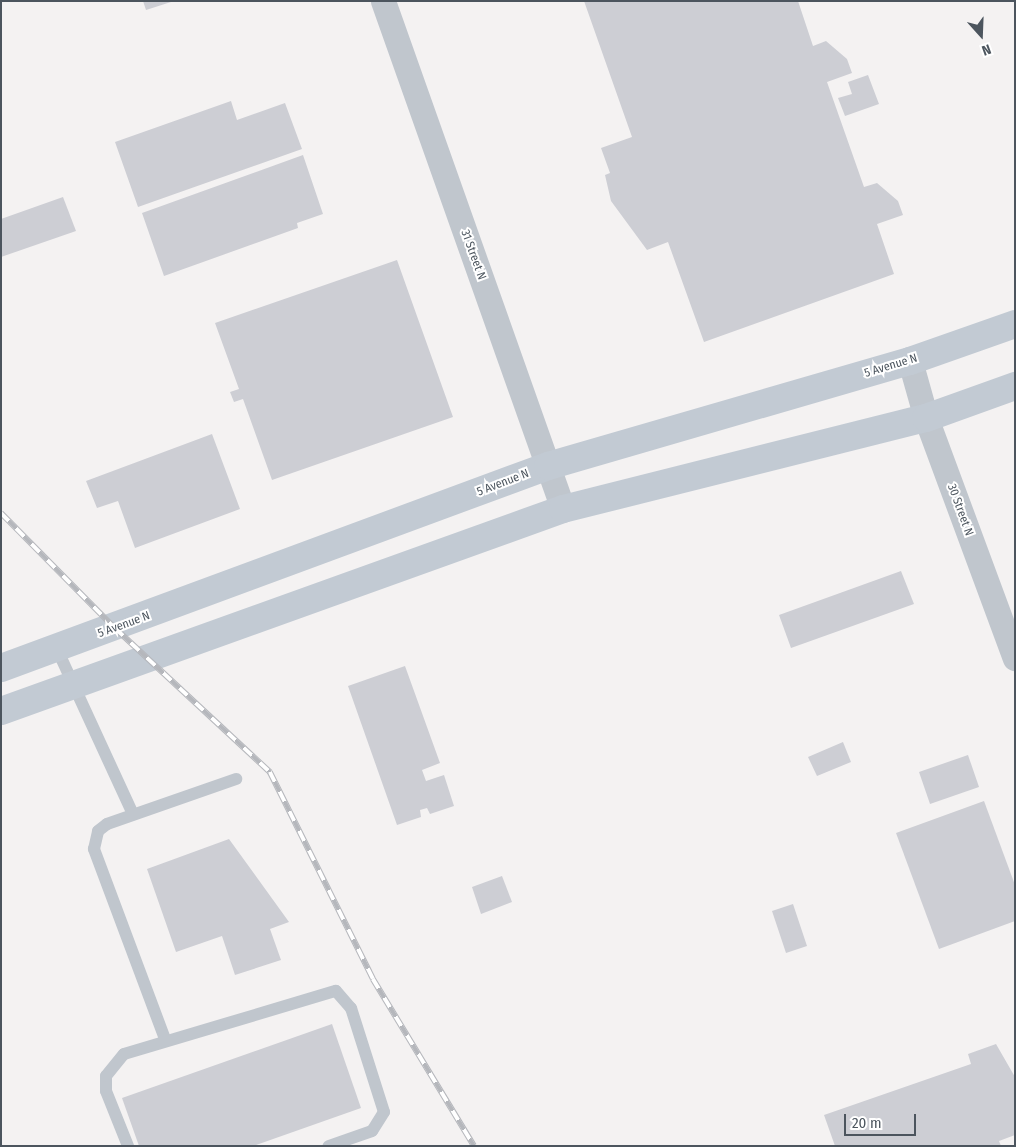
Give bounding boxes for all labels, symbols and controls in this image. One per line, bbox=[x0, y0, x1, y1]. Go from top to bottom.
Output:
north arrow bbox=[956, 10, 1006, 60]
text: N bbox=[979, 40, 993, 59]
street label: 31 Street N bbox=[457, 228, 489, 282]
street label: 5 Avenue N bbox=[863, 351, 919, 381]
street label: 5 Avenue N bbox=[475, 467, 531, 499]
street label: 30 Street N bbox=[944, 482, 976, 538]
street label: 5 Avenue N bbox=[96, 609, 152, 641]
scale bar bbox=[846, 1104, 918, 1136]
text: 20 m bbox=[852, 1114, 882, 1132]

